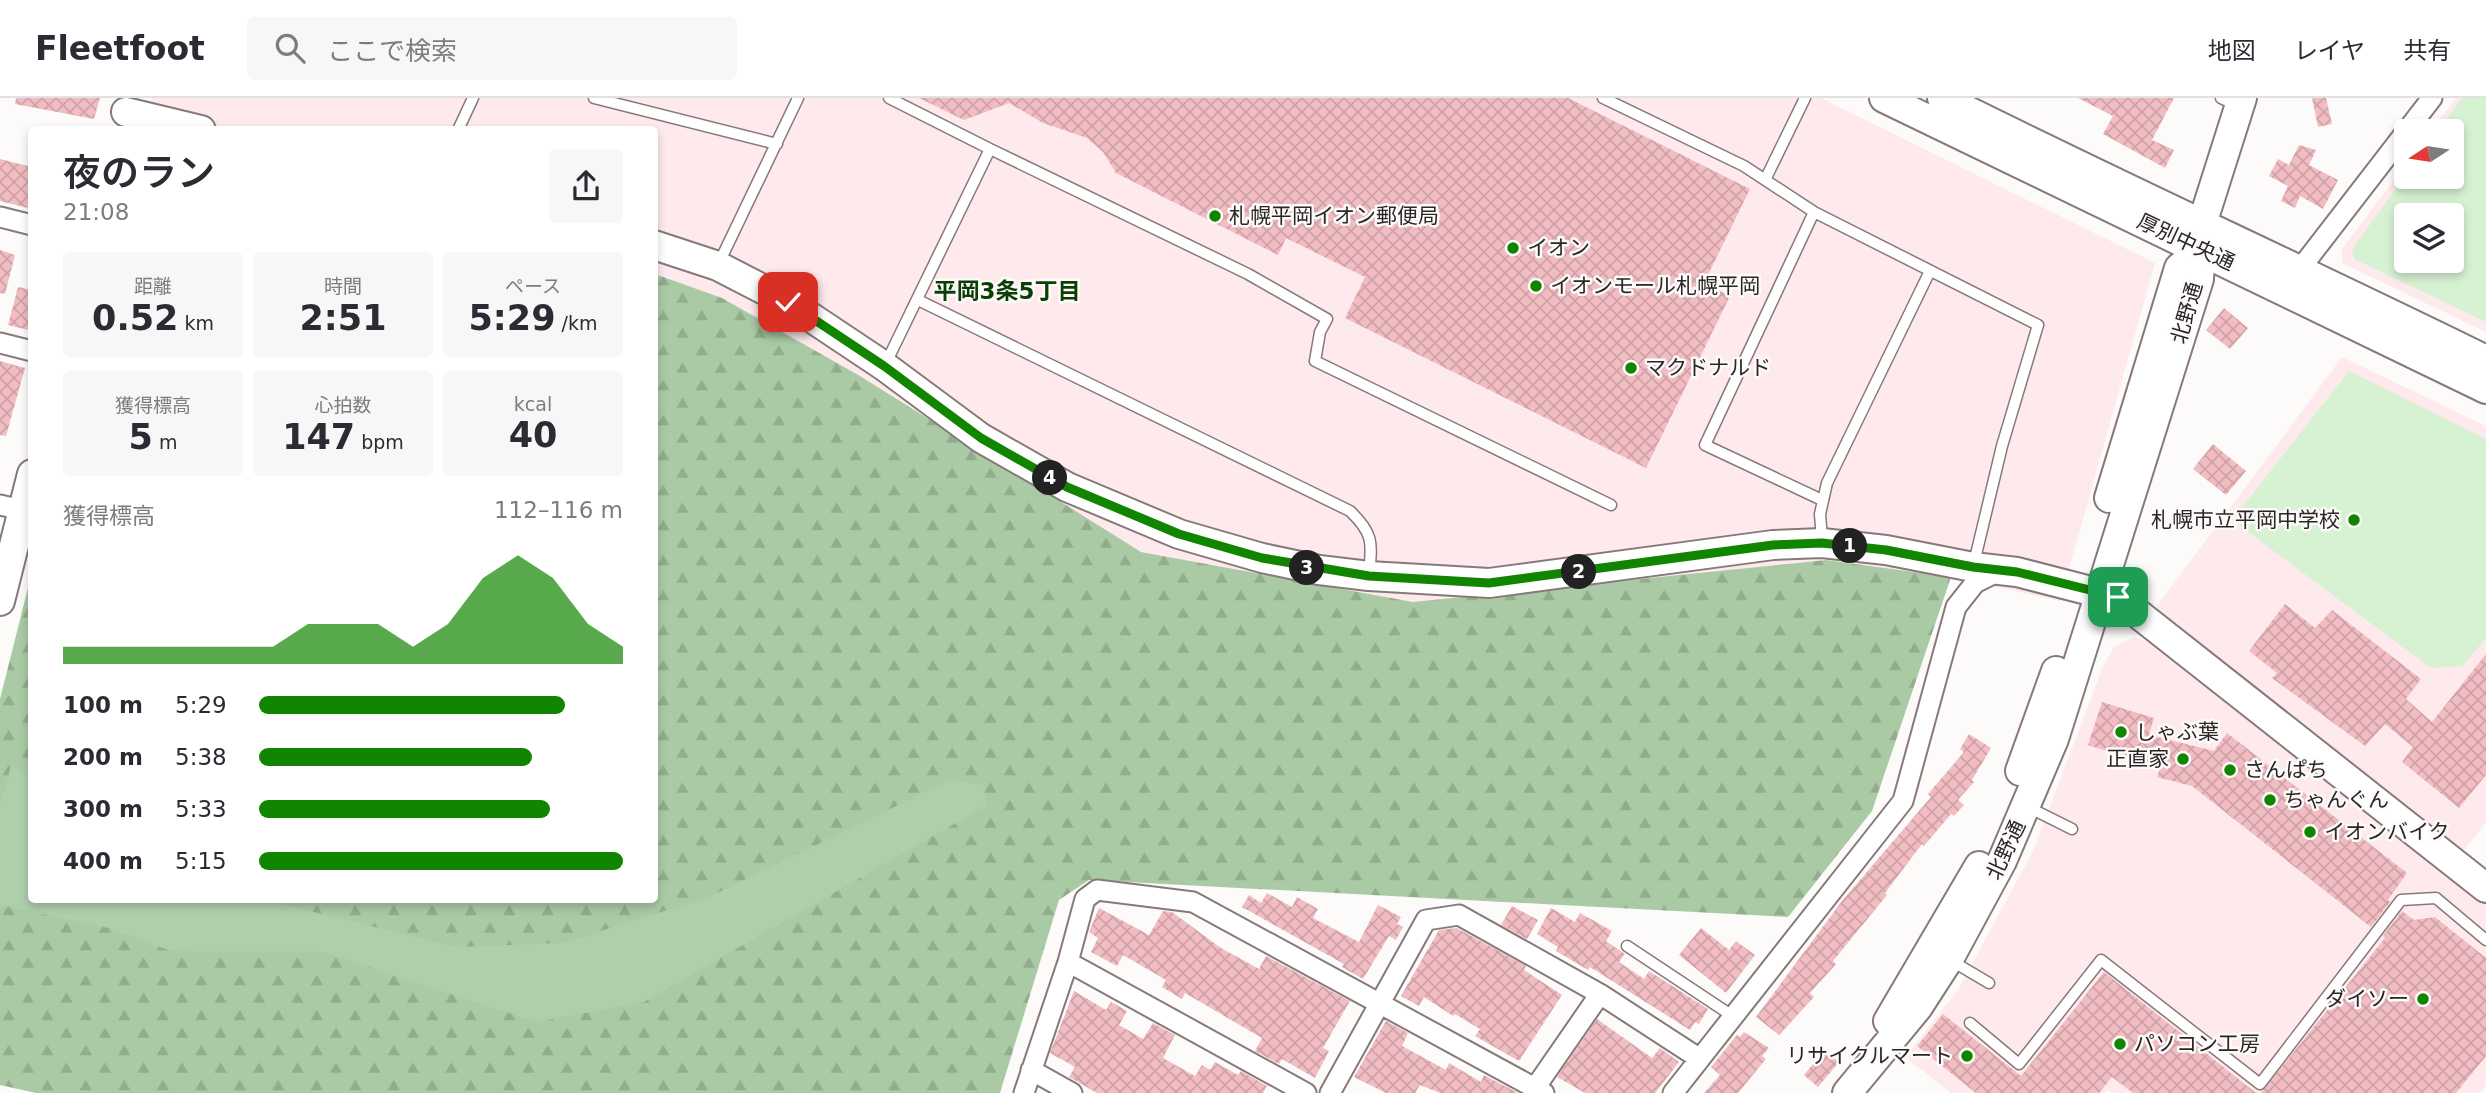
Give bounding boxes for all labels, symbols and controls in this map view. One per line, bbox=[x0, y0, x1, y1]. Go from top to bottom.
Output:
search box bbox=[247, 17, 737, 80]
text: Fleetfoot bbox=[35, 29, 205, 68]
icon: search bbox=[271, 29, 309, 67]
text: ここで検索 bbox=[327, 36, 457, 66]
text: 地図 bbox=[2208, 37, 2256, 65]
text: レイヤ bbox=[2294, 37, 2365, 65]
text: 共有 bbox=[2403, 37, 2451, 65]
north arrow bbox=[2394, 119, 2464, 189]
map controls bbox=[2394, 119, 2464, 273]
button: share bbox=[549, 149, 623, 223]
text: 夜のラン bbox=[63, 151, 215, 195]
text: 21:08 bbox=[63, 199, 129, 225]
button: layers bbox=[2394, 203, 2464, 273]
place label: 札幌平岡イオン郵便局 bbox=[1229, 204, 1439, 228]
marker: 札幌平岡イオン郵便局 bbox=[1207, 208, 1223, 224]
street label: 厚別中央通 bbox=[2133, 209, 2239, 275]
place label: イオン bbox=[1527, 236, 1590, 260]
marker: イオン bbox=[1505, 240, 1521, 256]
pin bbox=[758, 272, 818, 332]
place label: イオンモール札幌平岡 bbox=[1550, 274, 1760, 298]
text: 距離 bbox=[134, 275, 172, 297]
text: 時間 bbox=[324, 275, 362, 297]
text: ペース bbox=[505, 275, 561, 297]
district label: 平岡3条5丁目 bbox=[933, 278, 1081, 304]
marker: イオンモール札幌平岡 bbox=[1528, 278, 1544, 294]
street label: 北野通 bbox=[2167, 279, 2207, 347]
icon: check bbox=[769, 283, 807, 321]
text: 0.52 bbox=[92, 298, 178, 338]
text: 2:51 bbox=[299, 298, 387, 338]
text: 5:29 bbox=[468, 298, 556, 338]
text: km bbox=[178, 312, 214, 334]
text: /km bbox=[556, 312, 598, 334]
place label: マクドナルド bbox=[1645, 356, 1771, 380]
marker: マクドナルド bbox=[1623, 360, 1639, 376]
text: kcal bbox=[514, 393, 552, 415]
text: 獲得標高 bbox=[115, 394, 191, 416]
text: 心拍数 bbox=[314, 394, 372, 416]
text: 40 bbox=[509, 415, 557, 455]
text: 5 bbox=[129, 417, 153, 457]
text: 147 bbox=[282, 417, 355, 457]
text: m bbox=[153, 431, 177, 453]
text: bpm bbox=[355, 431, 404, 453]
pin: 4 bbox=[1032, 460, 1068, 496]
text: 4 bbox=[1043, 466, 1056, 488]
text: 112–116 m bbox=[494, 497, 623, 523]
text: 獲得標高 bbox=[63, 503, 155, 529]
place label: 札幌市立平岡中学校 bbox=[2151, 508, 2340, 532]
marker: 札幌市立平岡中学校 bbox=[2346, 512, 2362, 528]
pin: 1 bbox=[1832, 528, 1868, 564]
text: 1 bbox=[1843, 534, 1856, 556]
pin: 3 bbox=[1290, 550, 1324, 586]
pin: 2 bbox=[1562, 554, 1596, 589]
text: 3 bbox=[1300, 556, 1313, 578]
text: 2 bbox=[1572, 560, 1585, 582]
pin bbox=[2088, 567, 2148, 627]
icon: arrive bbox=[2099, 578, 2137, 616]
text: 100 m bbox=[63, 692, 143, 718]
text: 5:29 bbox=[175, 692, 227, 718]
place label: しゃぶ葉 bbox=[2135, 720, 2219, 744]
marker: しゃぶ葉 bbox=[2113, 724, 2129, 740]
text: 200 m bbox=[63, 744, 143, 770]
text: 5:38 bbox=[175, 744, 227, 770]
place label: 正直家 bbox=[2106, 747, 2169, 771]
marker: 正直家 bbox=[2175, 751, 2191, 767]
place label: さんぱち bbox=[2244, 758, 2328, 782]
marker: さんぱち bbox=[2222, 762, 2238, 778]
place label: ちゃんぐん bbox=[2284, 788, 2389, 812]
marker: ちゃんぐん bbox=[2262, 792, 2278, 808]
text: 300 m bbox=[63, 796, 143, 822]
text: 5:33 bbox=[175, 796, 227, 822]
street label: 北野通 bbox=[1982, 816, 2030, 884]
place label: イオンバイク bbox=[2324, 820, 2450, 844]
marker: イオンバイク bbox=[2302, 824, 2318, 840]
text: 400 m bbox=[63, 848, 143, 874]
text: 5:15 bbox=[175, 848, 227, 874]
place label: ダイソー bbox=[2325, 987, 2409, 1011]
marker: ダイソー bbox=[2415, 991, 2431, 1007]
place label: パソコン工房 bbox=[2134, 1032, 2260, 1056]
marker: パソコン工房 bbox=[2112, 1036, 2128, 1052]
place label: リサイクルマート bbox=[1786, 1044, 1953, 1068]
marker: リサイクルマート bbox=[1959, 1048, 1975, 1064]

